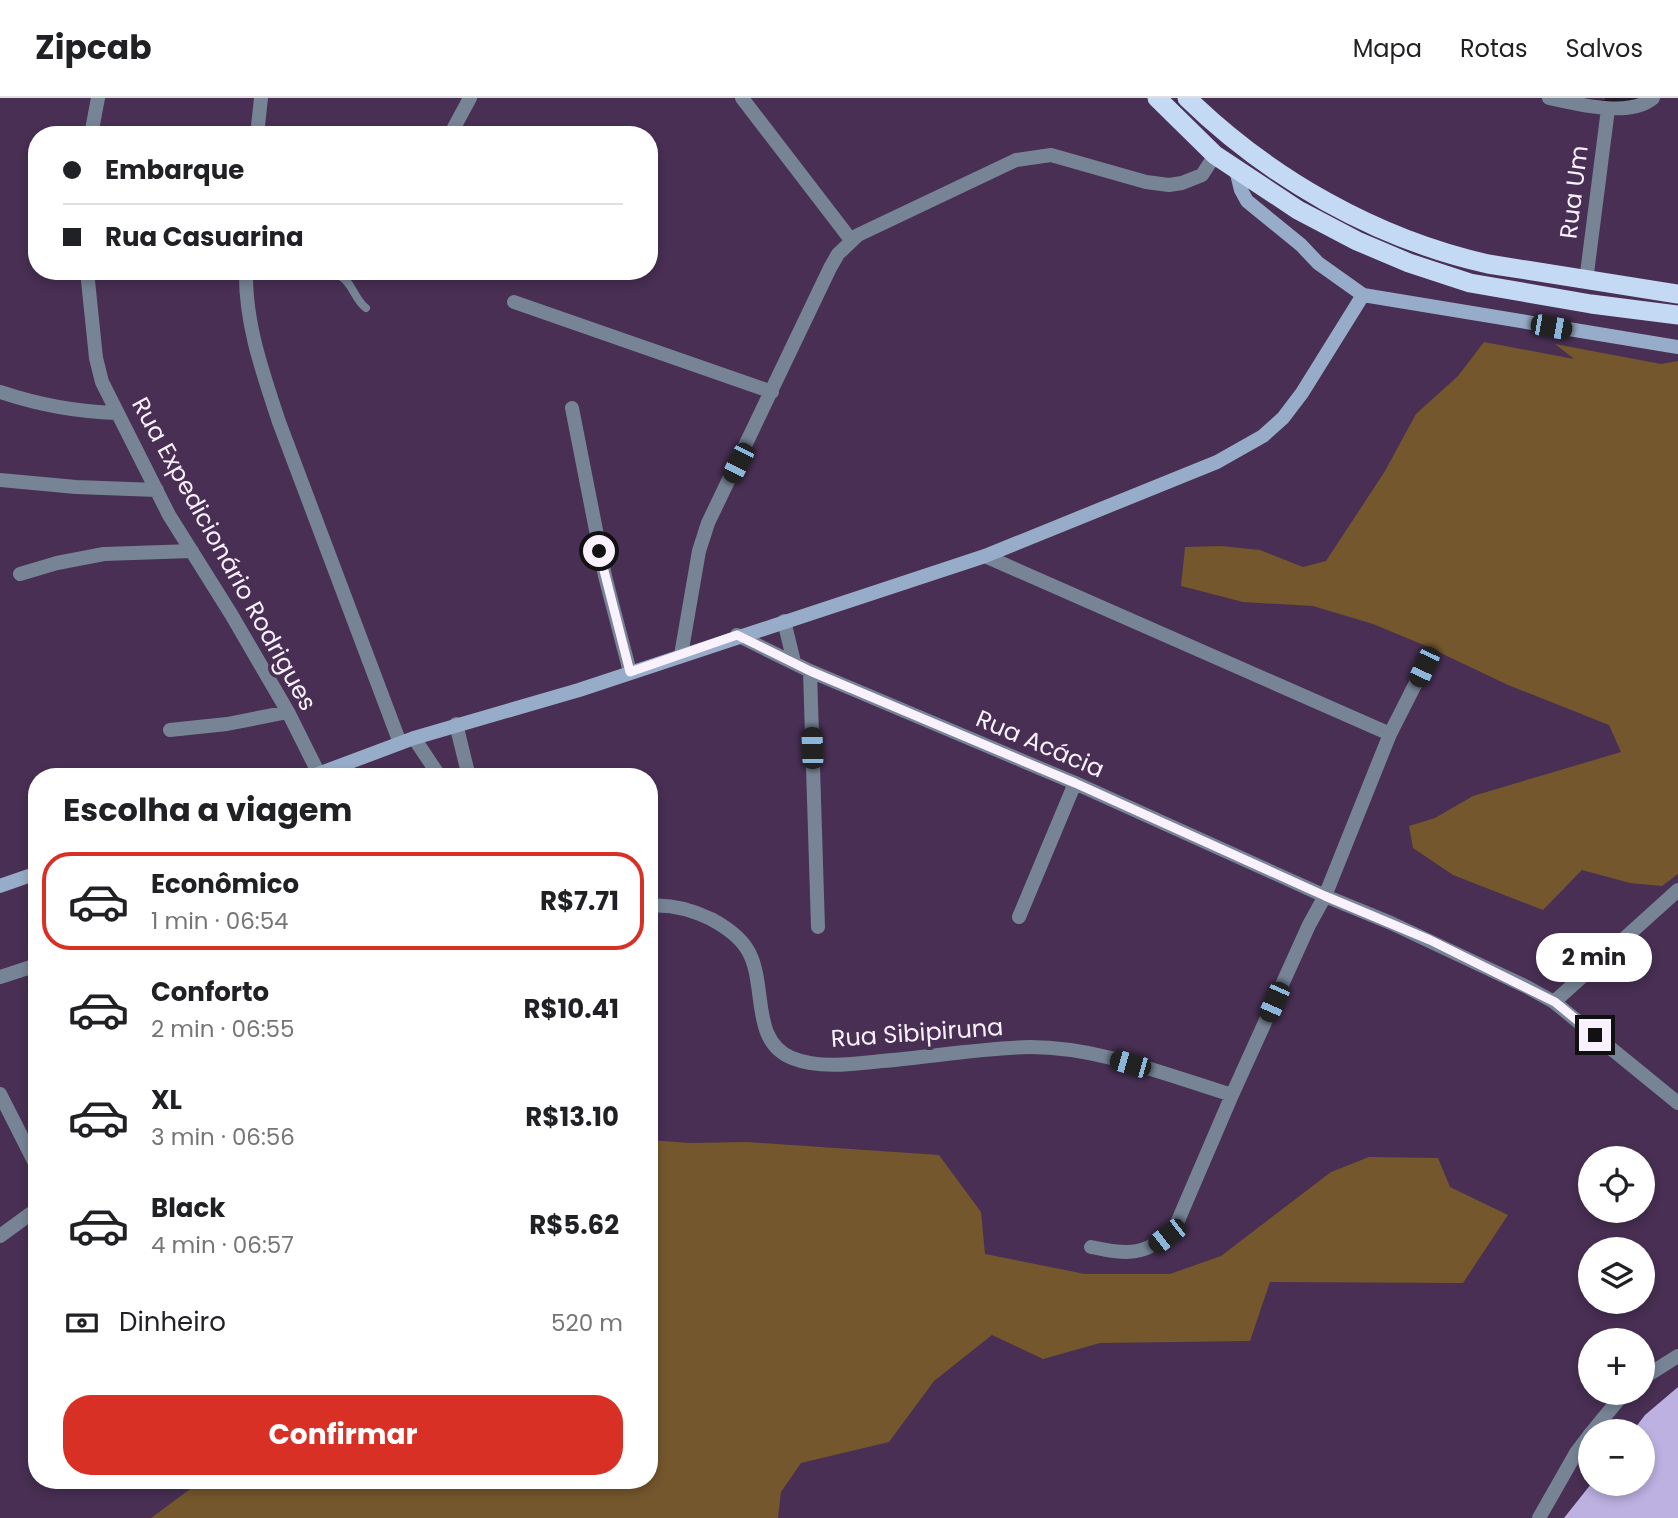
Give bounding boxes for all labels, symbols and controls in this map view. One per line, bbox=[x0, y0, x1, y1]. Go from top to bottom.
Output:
text: Zipcab bbox=[35, 24, 152, 71]
text: Mapa bbox=[1353, 32, 1422, 65]
text: Rotas bbox=[1460, 32, 1527, 65]
text: Salvos bbox=[1565, 32, 1643, 65]
street label: Rua Um bbox=[1551, 144, 1596, 240]
text: Embarque bbox=[105, 152, 244, 188]
text: Rua Casuarina bbox=[105, 219, 304, 255]
car bbox=[1529, 313, 1574, 341]
street label: Rua Expedicionário Rodrigues bbox=[124, 391, 325, 716]
car bbox=[720, 440, 757, 486]
route start bbox=[583, 535, 615, 567]
car bbox=[1406, 644, 1443, 690]
street label: Rua Acácia bbox=[971, 702, 1109, 785]
car bbox=[801, 727, 824, 769]
text: Escolha a viagem bbox=[63, 787, 352, 832]
text: Econômico bbox=[151, 866, 299, 902]
icon: car bbox=[67, 870, 130, 933]
text: R$7.71 bbox=[540, 883, 619, 919]
text: 1 min · 06:54 bbox=[151, 905, 289, 937]
callout: 2 min bbox=[1537, 934, 1653, 982]
text: 2 min bbox=[1562, 941, 1626, 973]
text: Conforto bbox=[151, 974, 269, 1010]
icon: car bbox=[67, 978, 130, 1041]
car bbox=[1256, 979, 1293, 1025]
text: R$10.41 bbox=[524, 991, 619, 1027]
street label: Rua Sibipiruna bbox=[830, 1010, 1004, 1055]
text: 2 min · 06:55 bbox=[151, 1013, 294, 1045]
route end bbox=[1579, 1019, 1611, 1051]
car bbox=[1107, 1048, 1154, 1080]
text: XL bbox=[151, 1082, 182, 1118]
icon: car bbox=[67, 1086, 130, 1149]
text: R$13.10 bbox=[525, 1099, 619, 1135]
text: 3 min · 06:56 bbox=[151, 1121, 295, 1153]
map controls bbox=[1578, 1146, 1655, 1496]
button: locate bbox=[1578, 1146, 1655, 1223]
text: Black bbox=[151, 1190, 225, 1226]
icon: car bbox=[67, 1194, 130, 1257]
text: R$5.62 bbox=[529, 1207, 619, 1243]
car bbox=[1144, 1215, 1191, 1257]
text: 4 min · 06:57 bbox=[151, 1229, 294, 1261]
button: layers bbox=[1578, 1237, 1655, 1314]
icon: cash bbox=[63, 1304, 101, 1342]
text: Dinheiro bbox=[119, 1304, 226, 1340]
text: 520 m bbox=[551, 1307, 623, 1339]
button: + bbox=[1578, 1328, 1655, 1405]
button: Confirmar bbox=[63, 1395, 623, 1475]
button: − bbox=[1578, 1419, 1655, 1496]

